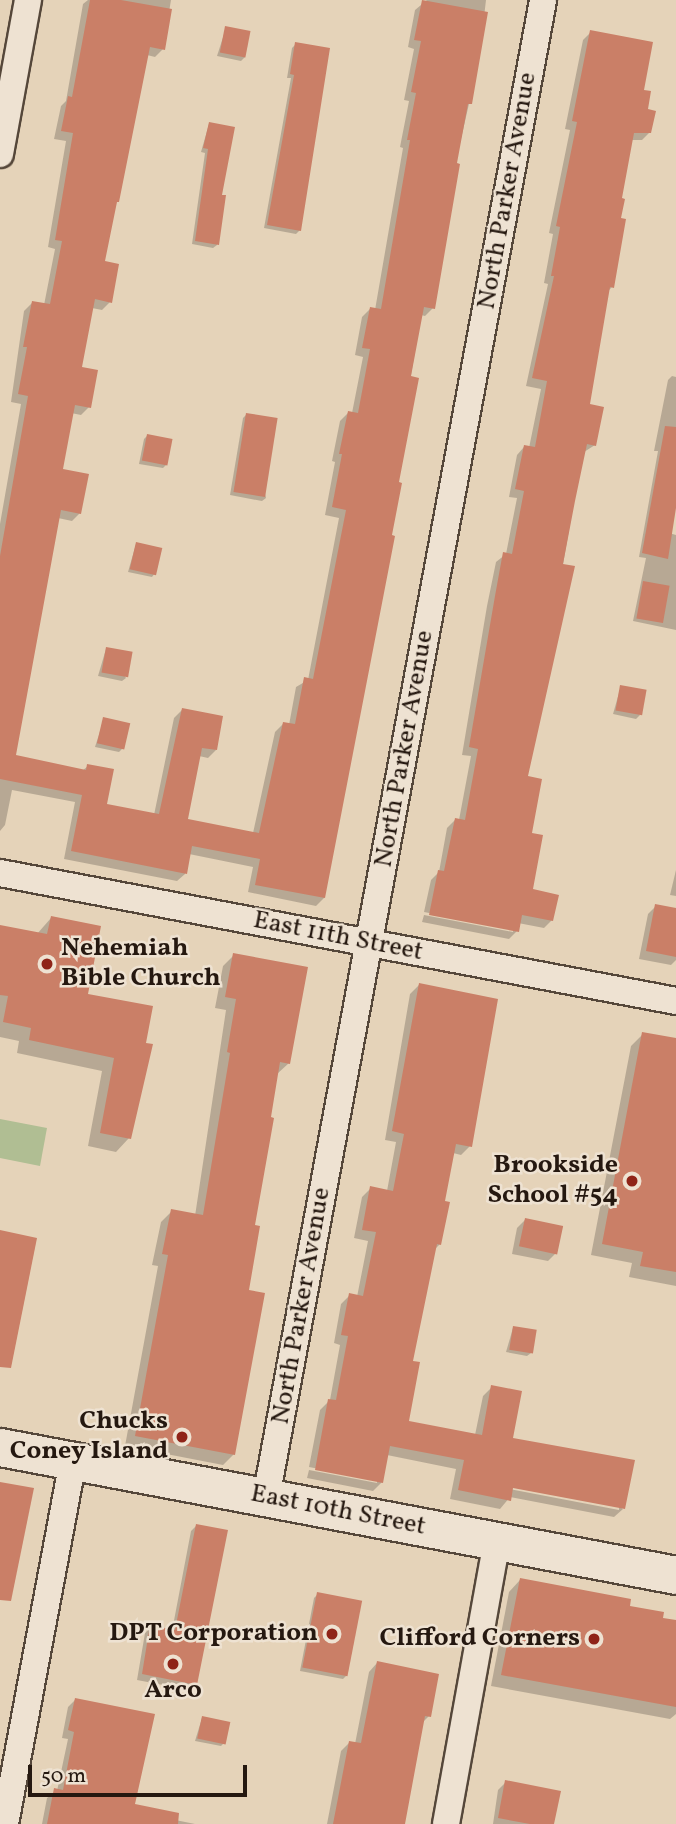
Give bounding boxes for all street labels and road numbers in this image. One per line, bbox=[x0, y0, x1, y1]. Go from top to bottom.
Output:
street label: North Parker Avenue bbox=[472, 70, 544, 312]
street label: North Parker Avenue bbox=[369, 628, 441, 870]
street label: East 11th Street bbox=[251, 905, 425, 969]
street label: North Parker Avenue bbox=[266, 1185, 338, 1427]
street label: East 10th Street bbox=[248, 1479, 428, 1543]

